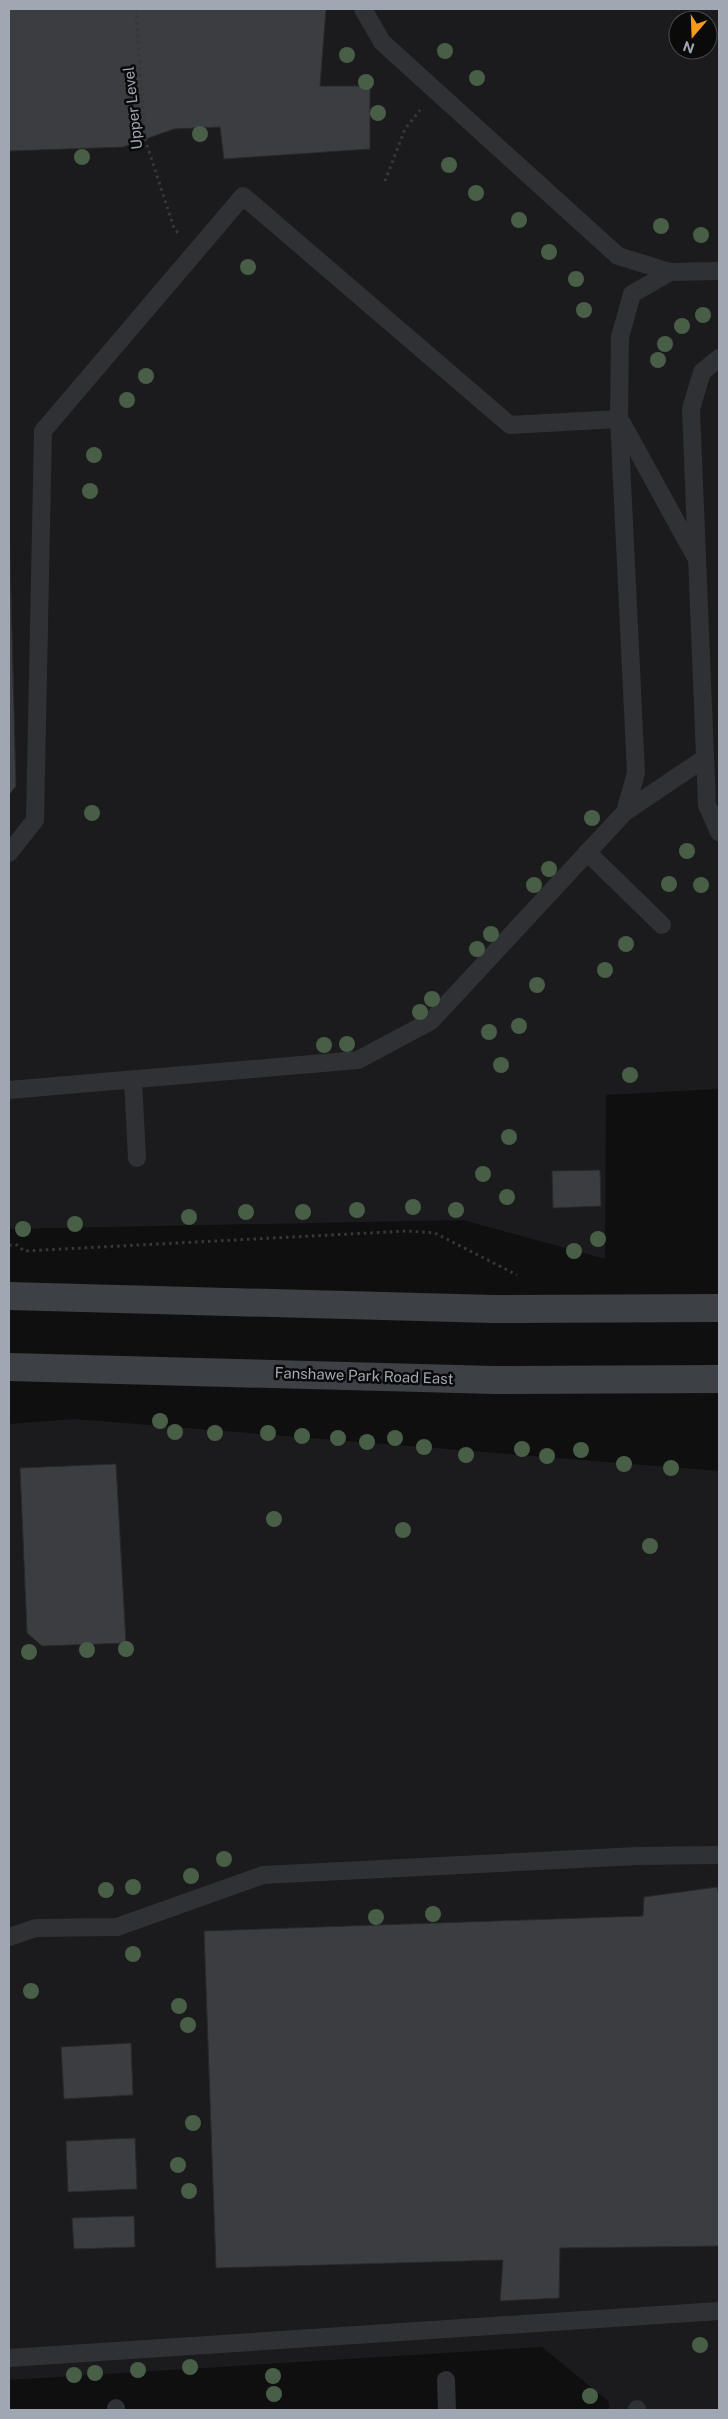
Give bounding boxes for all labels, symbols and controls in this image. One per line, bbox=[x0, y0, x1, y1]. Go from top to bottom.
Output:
north arrow bbox=[668, 10, 718, 60]
text: N bbox=[681, 38, 697, 57]
street label: Upper Level bbox=[120, 66, 145, 150]
street label: Fanshawe Park Road East bbox=[274, 1364, 454, 1387]

